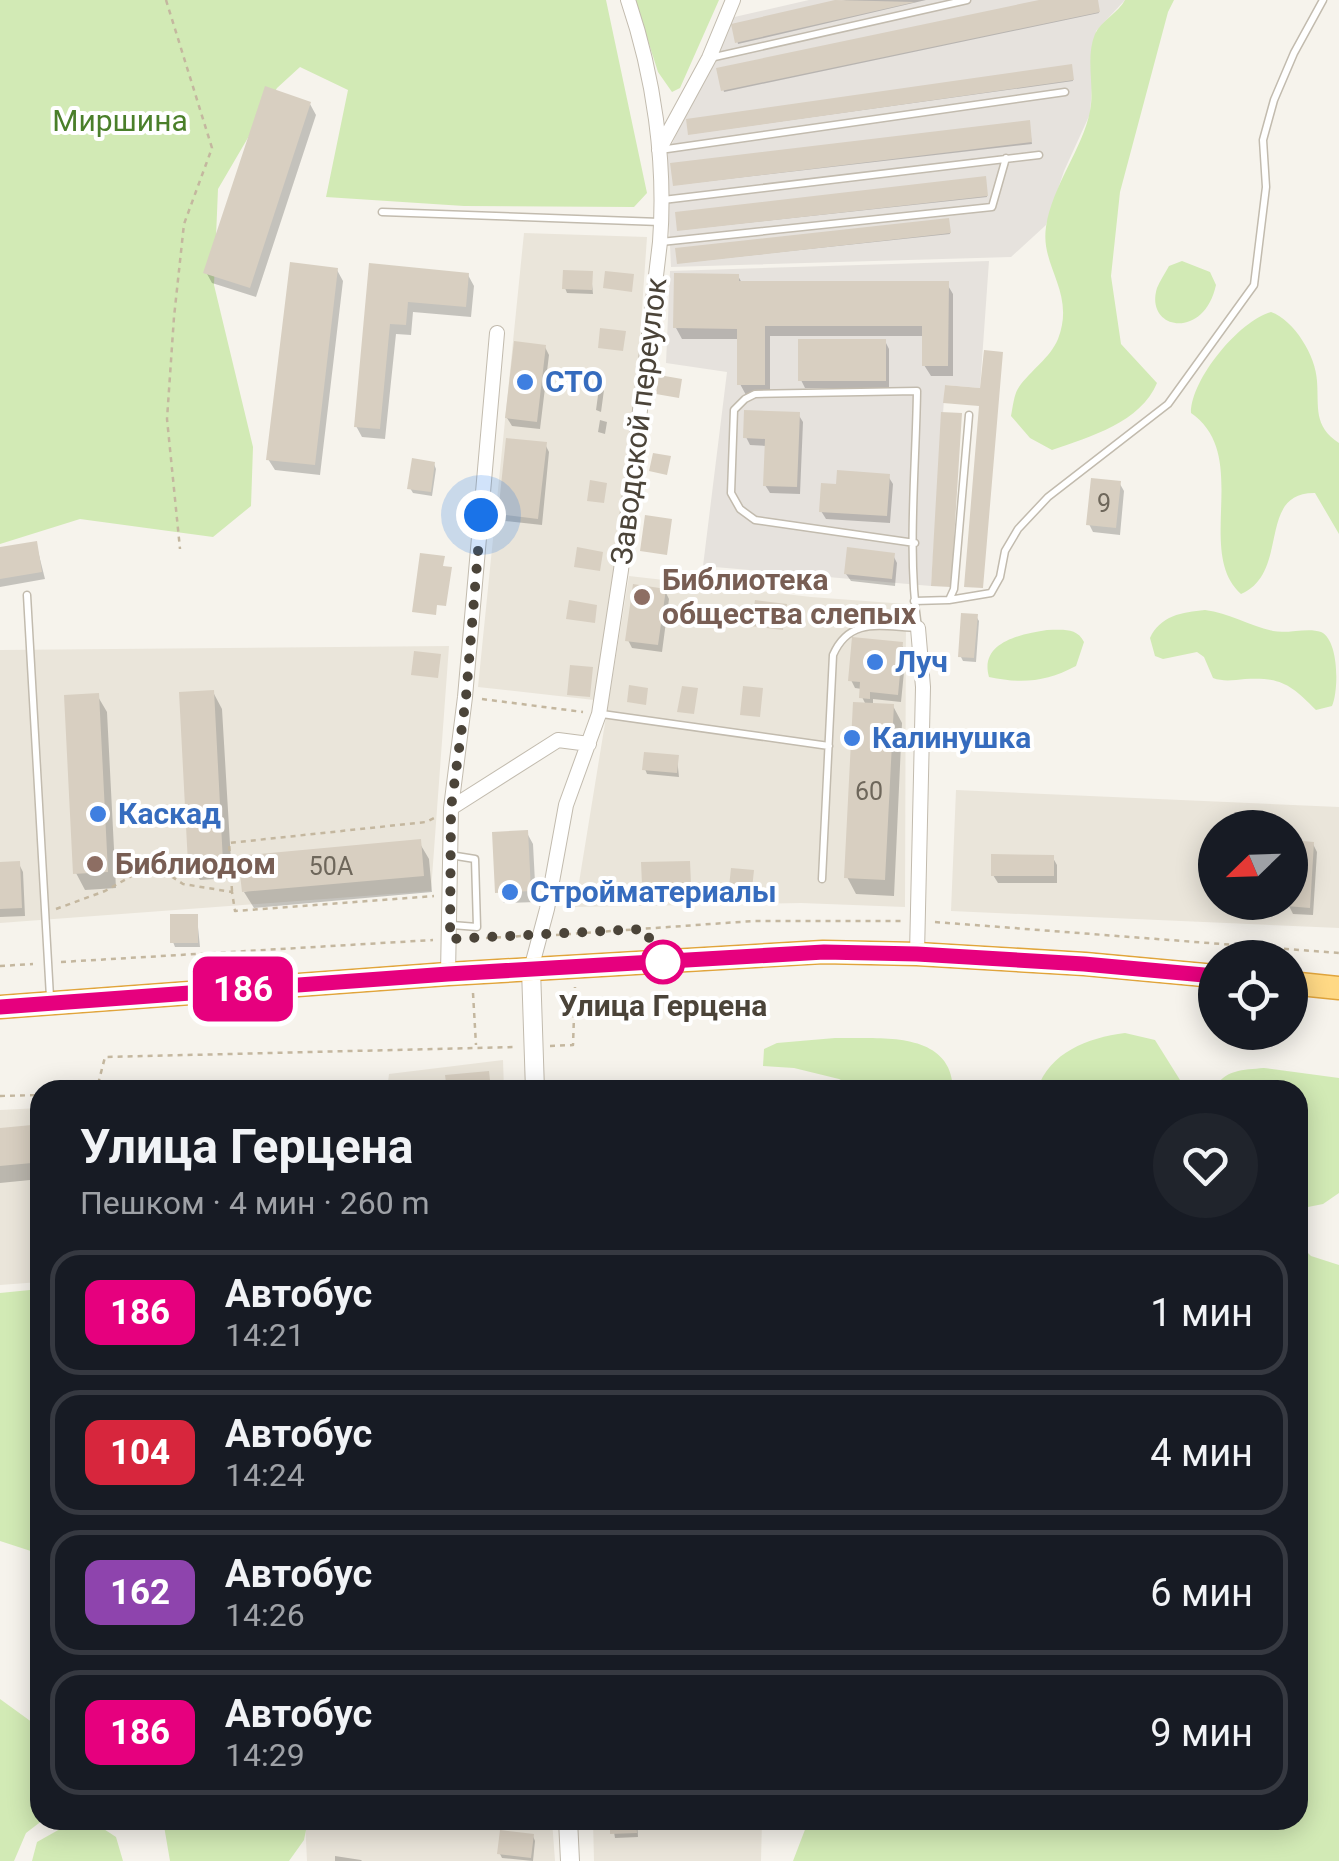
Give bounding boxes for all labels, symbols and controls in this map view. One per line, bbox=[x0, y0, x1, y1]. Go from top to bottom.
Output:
park label: Миршина bbox=[52, 103, 188, 138]
street label: Заводской переулок bbox=[604, 275, 673, 566]
place label: СТО bbox=[545, 364, 603, 399]
marker: СТО bbox=[514, 371, 536, 393]
house number: 9 bbox=[1097, 489, 1111, 518]
your location bbox=[456, 490, 506, 540]
place label: Библиотека общества слепых bbox=[662, 562, 917, 631]
marker: Библиотека общества слепых bbox=[631, 586, 653, 608]
place label: Луч bbox=[895, 644, 948, 679]
marker: Луч bbox=[864, 651, 886, 673]
place label: Калинушка bbox=[872, 720, 1031, 755]
marker: Калинушка bbox=[841, 727, 863, 749]
house number: 60 bbox=[855, 777, 883, 806]
place label: Каскад bbox=[118, 796, 221, 831]
marker: Каскад bbox=[87, 803, 109, 825]
north arrow bbox=[1198, 810, 1308, 920]
map controls bbox=[1198, 810, 1308, 1050]
place label: Библиодом bbox=[115, 846, 276, 881]
house number: 50А bbox=[309, 852, 353, 881]
marker: Библиодом bbox=[84, 853, 106, 875]
place label: Стройматериалы bbox=[530, 874, 777, 909]
marker: Стройматериалы bbox=[499, 881, 521, 903]
button: locate bbox=[1198, 940, 1308, 1050]
marker: Улица Герцена bbox=[642, 941, 684, 983]
line badge: 186 bbox=[186, 956, 300, 1022]
text: 186 bbox=[213, 969, 273, 1010]
place label: Улица Герцена bbox=[559, 988, 767, 1023]
button: heart bbox=[1153, 1113, 1258, 1218]
text: Улица Герцена bbox=[80, 1118, 413, 1175]
text: Пешком · 4 мин · 260 m bbox=[80, 1184, 430, 1222]
text: Автобус bbox=[225, 1272, 372, 1316]
text: 1 мин bbox=[1150, 1291, 1253, 1335]
text: 186 bbox=[110, 1292, 170, 1333]
text: 14:21 bbox=[225, 1316, 305, 1354]
text: Автобус bbox=[225, 1412, 372, 1456]
text: 4 мин bbox=[1150, 1431, 1253, 1475]
text: 104 bbox=[110, 1432, 170, 1473]
text: 14:24 bbox=[225, 1456, 305, 1494]
text: Автобус bbox=[225, 1552, 372, 1596]
text: 6 мин bbox=[1150, 1571, 1253, 1615]
text: 162 bbox=[110, 1572, 170, 1613]
text: 14:26 bbox=[225, 1596, 305, 1634]
text: Автобус bbox=[225, 1692, 372, 1736]
text: 9 мин bbox=[1150, 1711, 1253, 1755]
text: 186 bbox=[110, 1712, 170, 1753]
text: 14:29 bbox=[225, 1736, 305, 1774]

